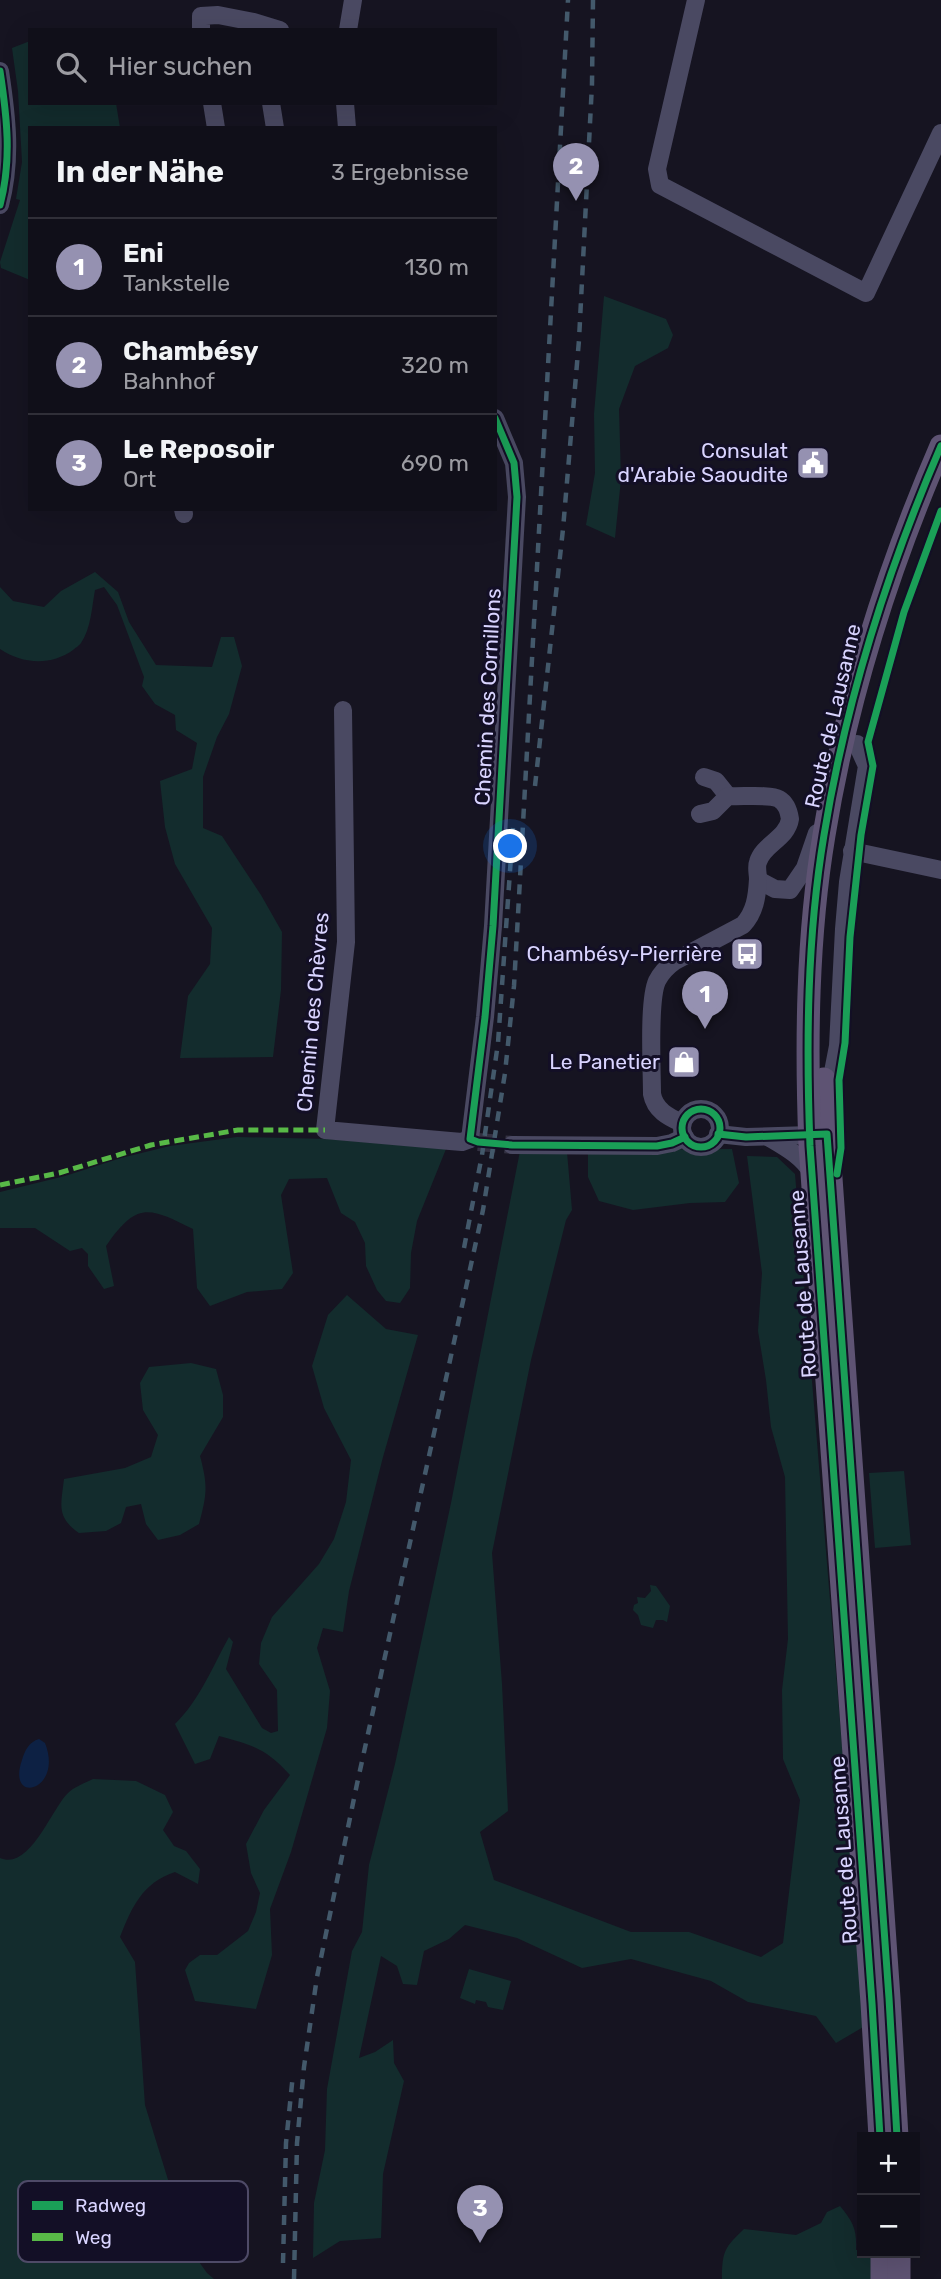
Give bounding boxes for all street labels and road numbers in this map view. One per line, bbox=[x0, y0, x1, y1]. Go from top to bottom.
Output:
street label: Chemin des Cornillons bbox=[469, 588, 506, 806]
street label: Route de Lausanne bbox=[799, 621, 866, 810]
street label: Chemin des Chèvres bbox=[291, 911, 334, 1113]
street label: Route de Lausanne bbox=[783, 1189, 822, 1379]
street label: Route de Lausanne bbox=[824, 1755, 863, 1945]

